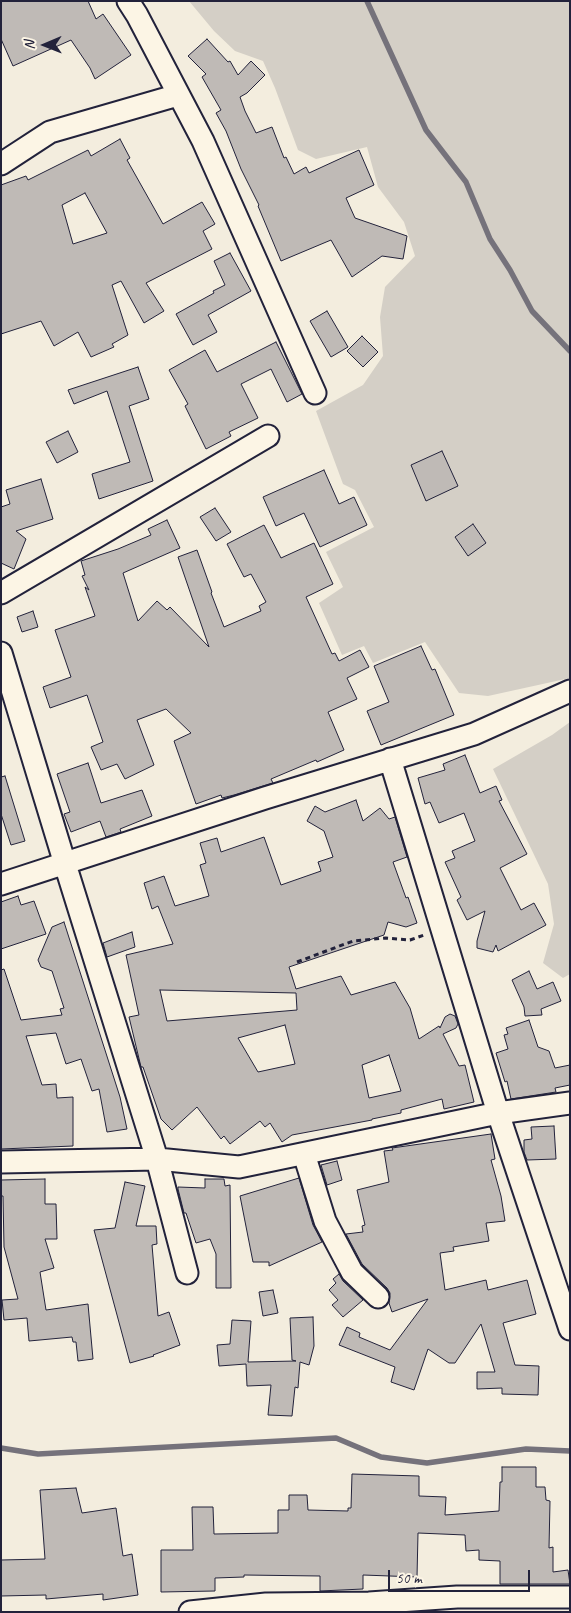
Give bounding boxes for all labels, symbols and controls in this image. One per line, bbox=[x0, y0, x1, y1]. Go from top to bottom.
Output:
north arrow bbox=[20, 20, 70, 70]
text: N bbox=[21, 41, 38, 50]
scale bar bbox=[391, 1560, 534, 1592]
text: 50 m bbox=[396, 1569, 422, 1588]

